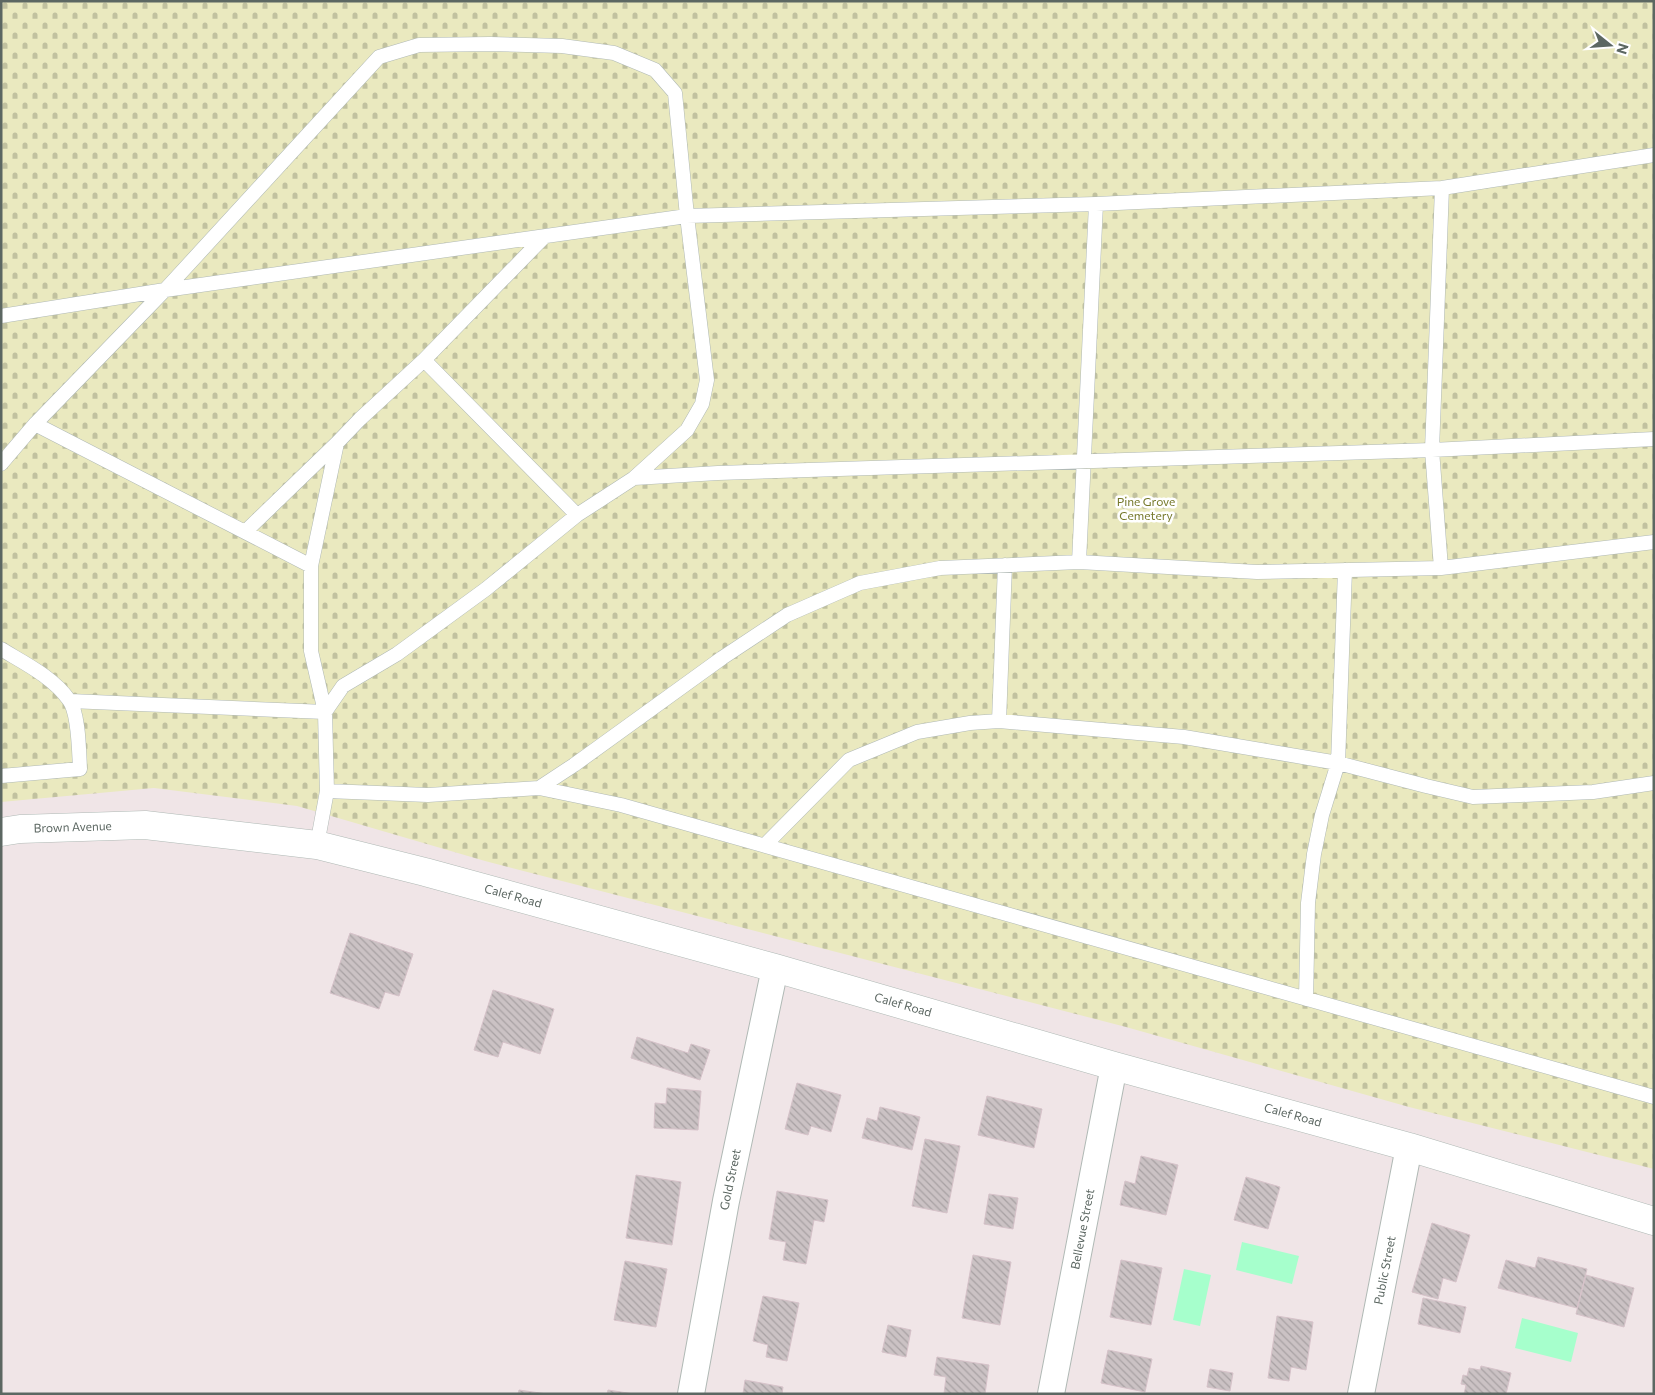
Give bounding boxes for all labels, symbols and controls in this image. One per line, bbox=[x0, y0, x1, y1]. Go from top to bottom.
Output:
north arrow bbox=[1585, 20, 1635, 70]
text: N bbox=[1613, 41, 1633, 56]
park label: Pine Grove Cemetery bbox=[1117, 494, 1175, 522]
street label: Brown Avenue bbox=[33, 818, 112, 835]
street label: Calef Road bbox=[483, 881, 544, 910]
street label: Calef Road bbox=[873, 989, 934, 1019]
street label: Calef Road bbox=[1263, 1100, 1323, 1129]
street label: Gold Street bbox=[716, 1147, 743, 1211]
street label: Bellevue Street bbox=[1067, 1187, 1096, 1270]
street label: Public Street bbox=[1371, 1234, 1398, 1306]

